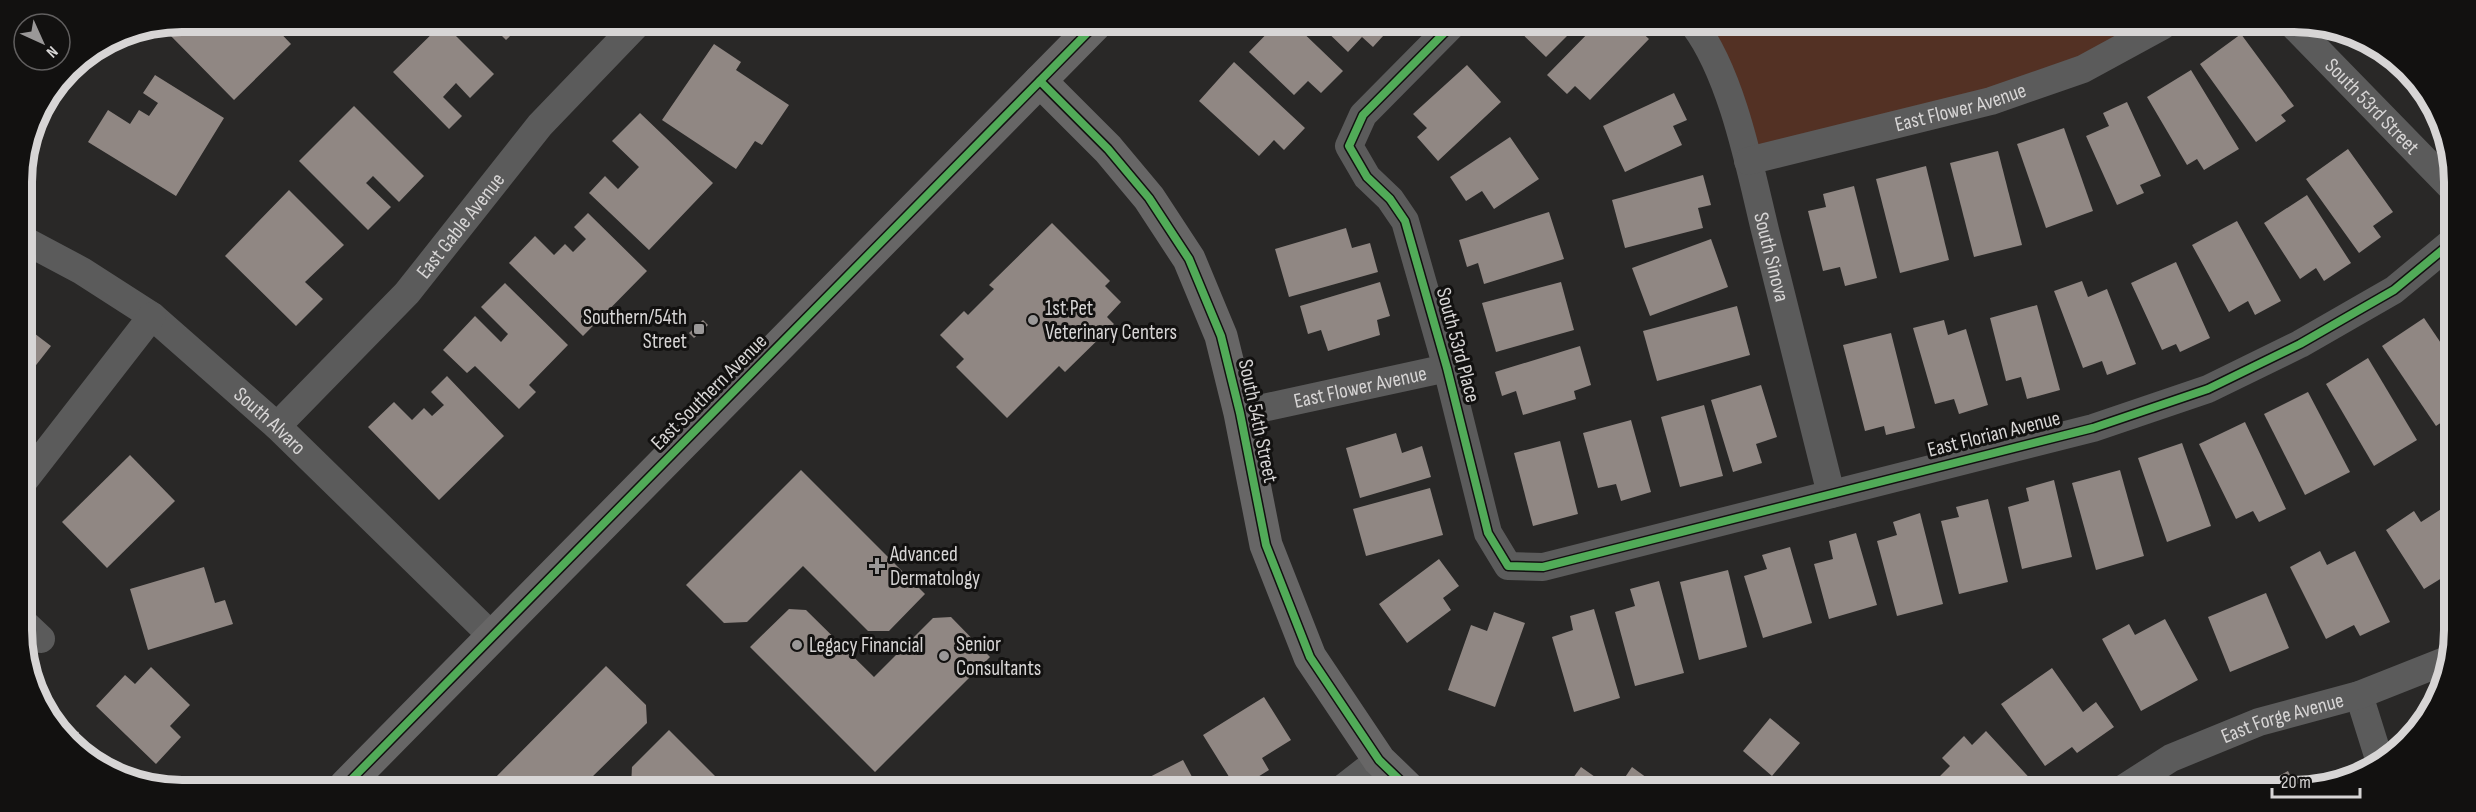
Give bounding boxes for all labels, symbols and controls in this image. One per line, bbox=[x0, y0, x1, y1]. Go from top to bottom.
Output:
north arrow bbox=[12, 12, 72, 72]
text: N bbox=[42, 42, 61, 61]
street label: South 53rd Street bbox=[2320, 53, 2425, 160]
street label: East Flower Avenue bbox=[1892, 77, 2029, 137]
street label: East Gable Avenue bbox=[411, 168, 510, 284]
street label: South Sinova bbox=[1749, 210, 1795, 304]
street label: South 53rd Place bbox=[1431, 285, 1485, 405]
place label: 1st Pet Veterinary Centers bbox=[1045, 296, 1177, 345]
place label: Southern/54th Street bbox=[583, 305, 687, 354]
marker: 1st Pet Veterinary Centers bbox=[1026, 313, 1040, 327]
marker: Southern/54th Street bbox=[692, 322, 706, 336]
street label: East Southern Avenue bbox=[646, 329, 772, 455]
street label: South 54th Street bbox=[1233, 357, 1283, 485]
street label: East Flower Avenue bbox=[1291, 360, 1429, 413]
street label: South Alvaro bbox=[229, 382, 311, 460]
street label: East Florian Avenue bbox=[1925, 405, 2063, 463]
place label: Advanced Dermatology bbox=[889, 542, 980, 591]
marker: Advanced Dermatology bbox=[868, 557, 886, 575]
place label: Senior Consultants bbox=[956, 632, 1041, 681]
place label: Legacy Financial bbox=[809, 633, 923, 658]
marker: Legacy Financial bbox=[790, 638, 804, 652]
marker: Senior Consultants bbox=[937, 649, 951, 663]
street label: East Forge Avenue bbox=[2217, 687, 2346, 749]
scale bar bbox=[2272, 761, 2360, 799]
text: 20 m bbox=[2281, 772, 2311, 793]

